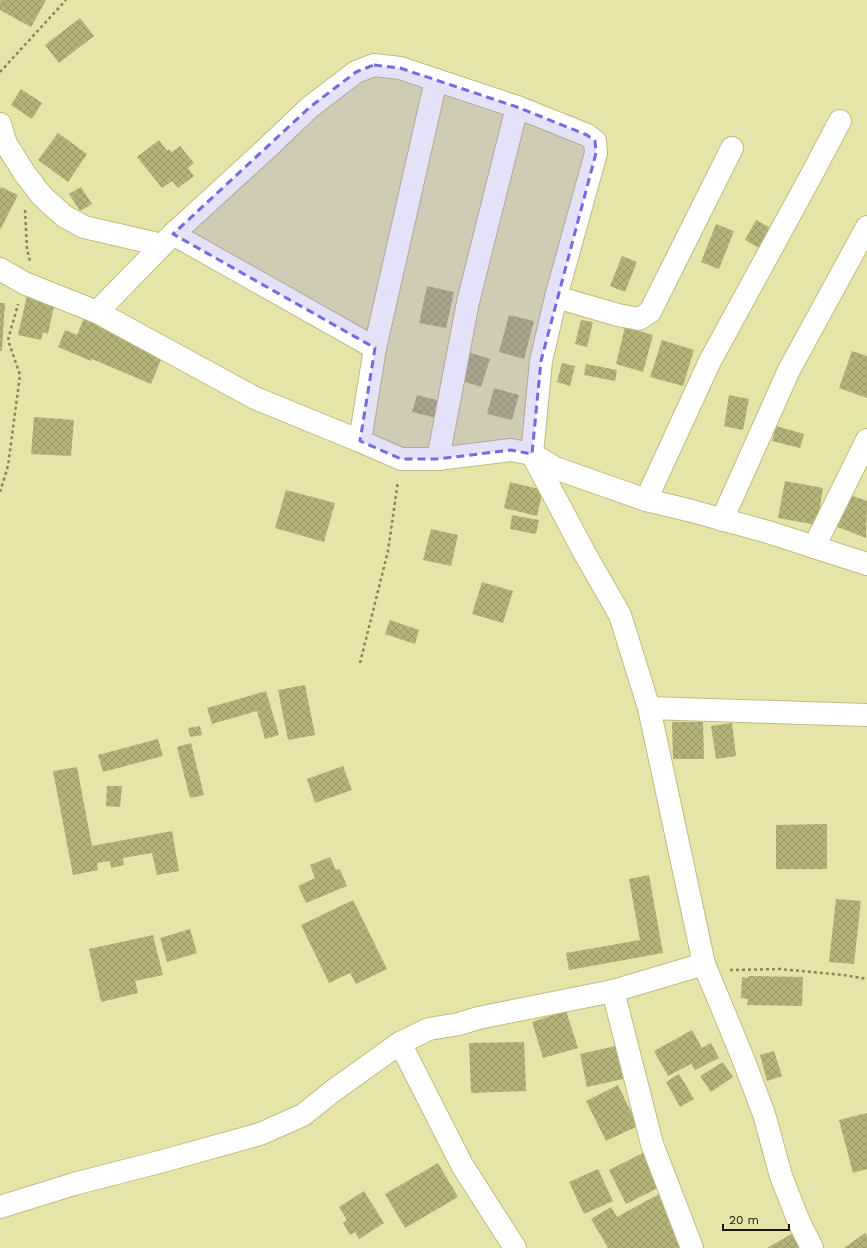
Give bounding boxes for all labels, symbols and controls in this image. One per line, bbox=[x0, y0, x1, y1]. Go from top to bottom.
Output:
scale bar bbox=[723, 1206, 789, 1232]
text: 20 m bbox=[729, 1213, 759, 1227]

